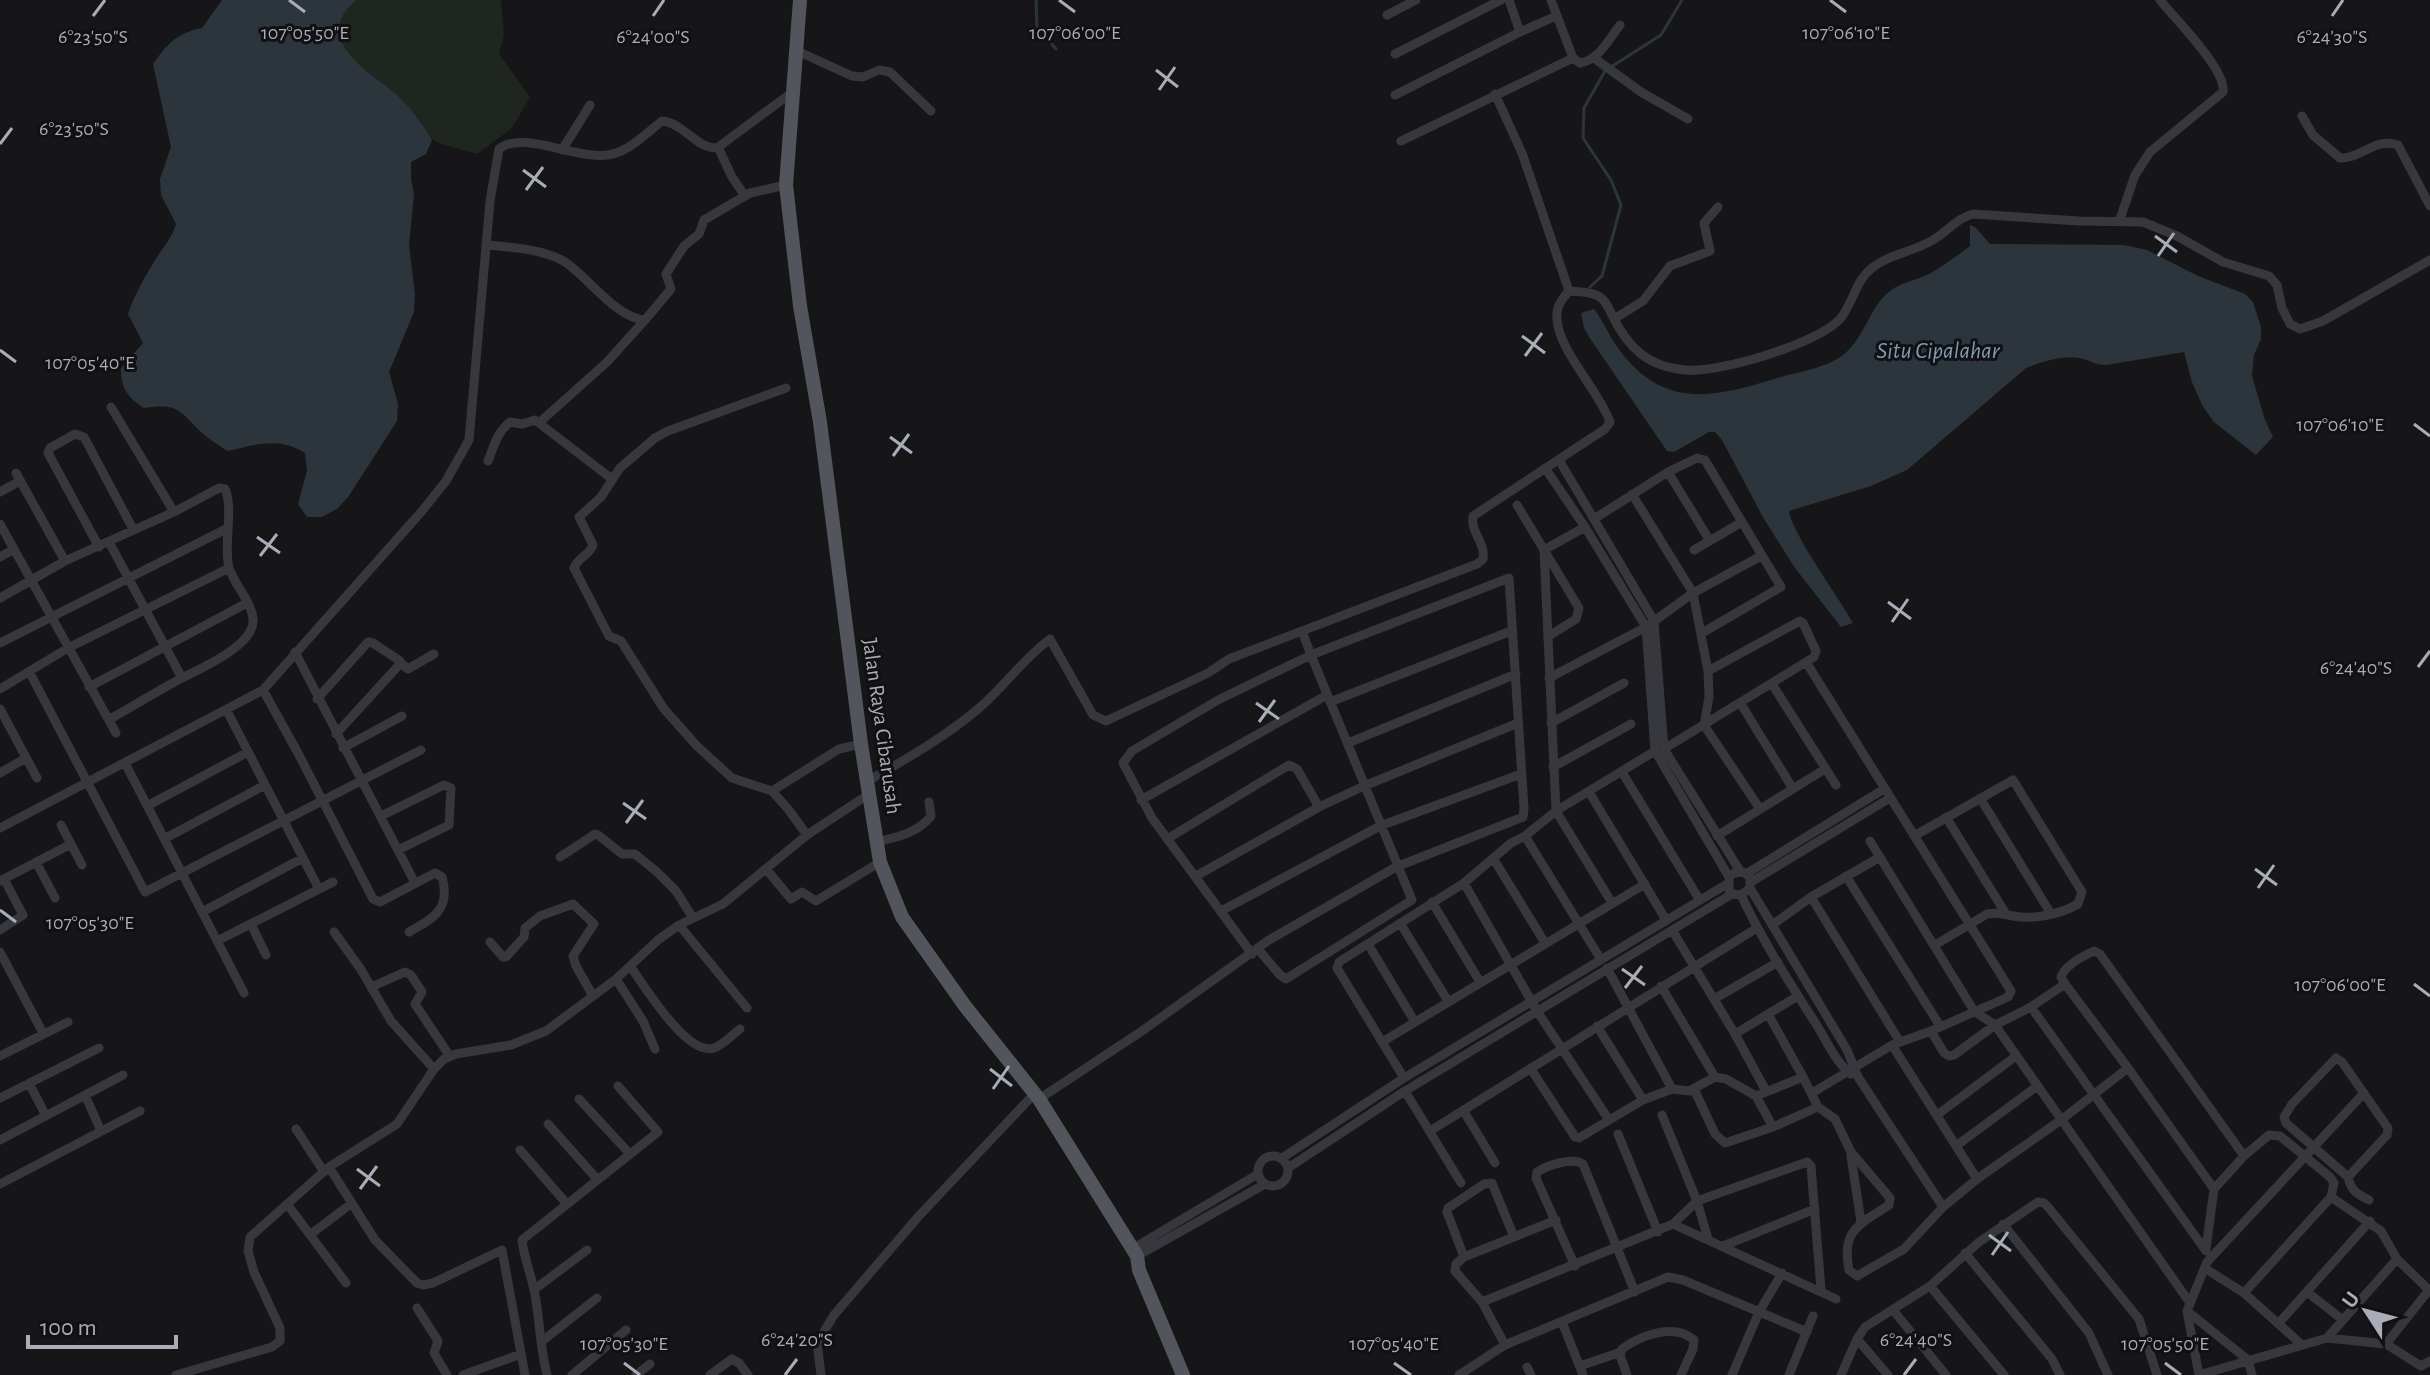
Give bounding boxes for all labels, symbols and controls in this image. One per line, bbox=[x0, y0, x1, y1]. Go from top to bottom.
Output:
text: 107°05'50"E bbox=[261, 23, 349, 43]
text: 107°06'00"E bbox=[1029, 23, 1121, 43]
text: 107°06'10"E bbox=[1802, 23, 1890, 43]
text: 6°23'50"S bbox=[58, 27, 128, 47]
text: 6°24'00"S bbox=[616, 27, 690, 47]
text: 6°24'30"S bbox=[2296, 27, 2368, 47]
text: 6°23'50"S bbox=[39, 119, 109, 139]
water label: Situ Cipalahar bbox=[1876, 339, 2001, 363]
text: 107°05'40"E bbox=[45, 353, 135, 373]
text: 107°06'10"E bbox=[2296, 415, 2384, 435]
street label: Jalan Raya Cibarusah bbox=[859, 637, 905, 816]
text: 6°24'40"S bbox=[2320, 658, 2392, 678]
text: 107°05'30"E bbox=[46, 913, 134, 933]
text: 107°06'00"E bbox=[2294, 975, 2386, 995]
north arrow bbox=[2326, 1271, 2406, 1351]
text: U bbox=[2338, 1288, 2364, 1312]
scale bar bbox=[28, 1299, 176, 1349]
text: 100 m bbox=[40, 1316, 97, 1340]
text: 6°24'20"S bbox=[761, 1330, 833, 1350]
text: 6°24'40"S bbox=[1880, 1330, 1952, 1350]
text: 107°05'30"E bbox=[580, 1334, 668, 1354]
text: 107°05'40"E bbox=[1349, 1334, 1439, 1354]
text: 107°05'50"E bbox=[2121, 1334, 2209, 1354]

